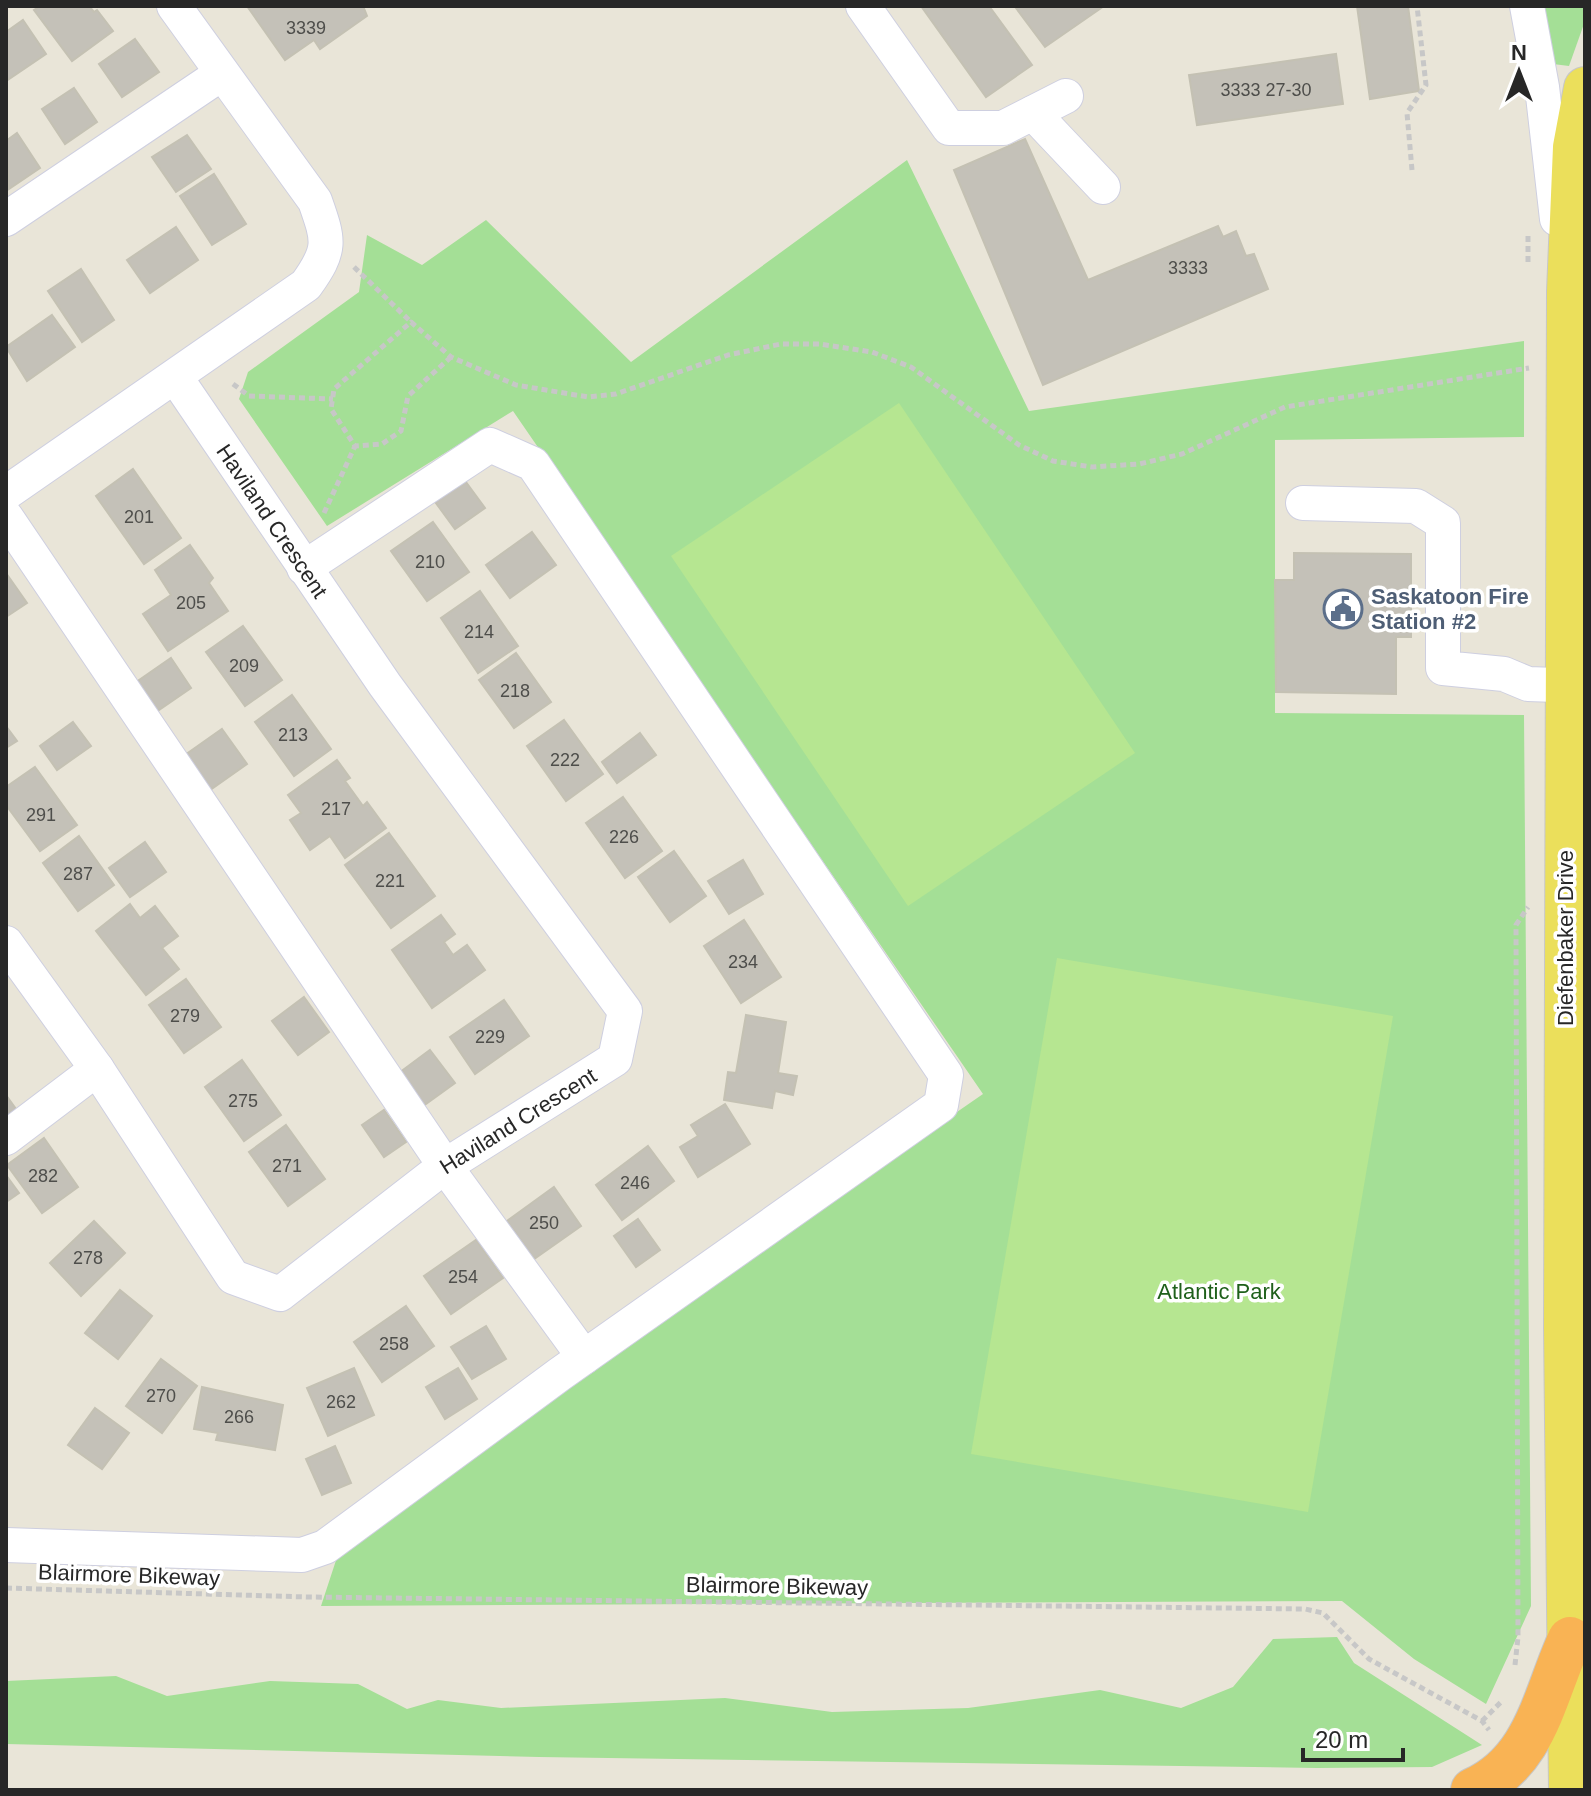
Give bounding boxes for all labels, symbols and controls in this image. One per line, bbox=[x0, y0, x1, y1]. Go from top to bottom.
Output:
house number: 3339 bbox=[286, 18, 326, 38]
north arrow bbox=[1479, 32, 1559, 112]
text: N bbox=[1511, 40, 1527, 65]
house number: 3333 27-30 bbox=[1220, 80, 1312, 100]
house number: 3333 bbox=[1168, 258, 1208, 278]
street label: Haviland Crescent bbox=[211, 440, 333, 602]
house number: 201 bbox=[124, 507, 154, 527]
house number: 210 bbox=[415, 552, 445, 572]
place label: Saskatoon Fire Station #2 bbox=[1371, 584, 1529, 634]
public building icon: Saskatoon Fire Station #2 bbox=[1322, 588, 1364, 630]
house number: 205 bbox=[176, 593, 206, 613]
house number: 214 bbox=[464, 622, 494, 642]
house number: 209 bbox=[229, 656, 259, 676]
house number: 218 bbox=[500, 681, 530, 701]
house number: 213 bbox=[278, 725, 308, 745]
house number: 222 bbox=[550, 750, 580, 770]
house number: 217 bbox=[321, 799, 351, 819]
house number: 291 bbox=[26, 805, 56, 825]
house number: 226 bbox=[609, 827, 639, 847]
street label: Diefenbaker Drive bbox=[1553, 850, 1578, 1026]
house number: 287 bbox=[63, 864, 93, 884]
house number: 221 bbox=[375, 871, 405, 891]
house number: 234 bbox=[728, 952, 758, 972]
house number: 279 bbox=[170, 1006, 200, 1026]
house number: 229 bbox=[475, 1027, 505, 1047]
street label: Haviland Crescent bbox=[435, 1063, 601, 1179]
house number: 275 bbox=[228, 1091, 258, 1111]
house number: 271 bbox=[272, 1156, 302, 1176]
house number: 282 bbox=[28, 1166, 58, 1186]
house number: 246 bbox=[620, 1173, 650, 1193]
house number: 250 bbox=[529, 1213, 559, 1233]
house number: 278 bbox=[73, 1248, 103, 1268]
house number: 254 bbox=[448, 1267, 478, 1287]
park label: Atlantic Park bbox=[1157, 1279, 1282, 1304]
house number: 258 bbox=[379, 1334, 409, 1354]
house number: 270 bbox=[146, 1386, 176, 1406]
house number: 262 bbox=[326, 1392, 356, 1412]
house number: 266 bbox=[224, 1407, 254, 1427]
street label: Blairmore Bikeway bbox=[38, 1559, 220, 1591]
street label: Blairmore Bikeway bbox=[686, 1572, 868, 1600]
scale bar bbox=[1303, 1712, 1403, 1762]
text: 20 m bbox=[1315, 1726, 1368, 1753]

